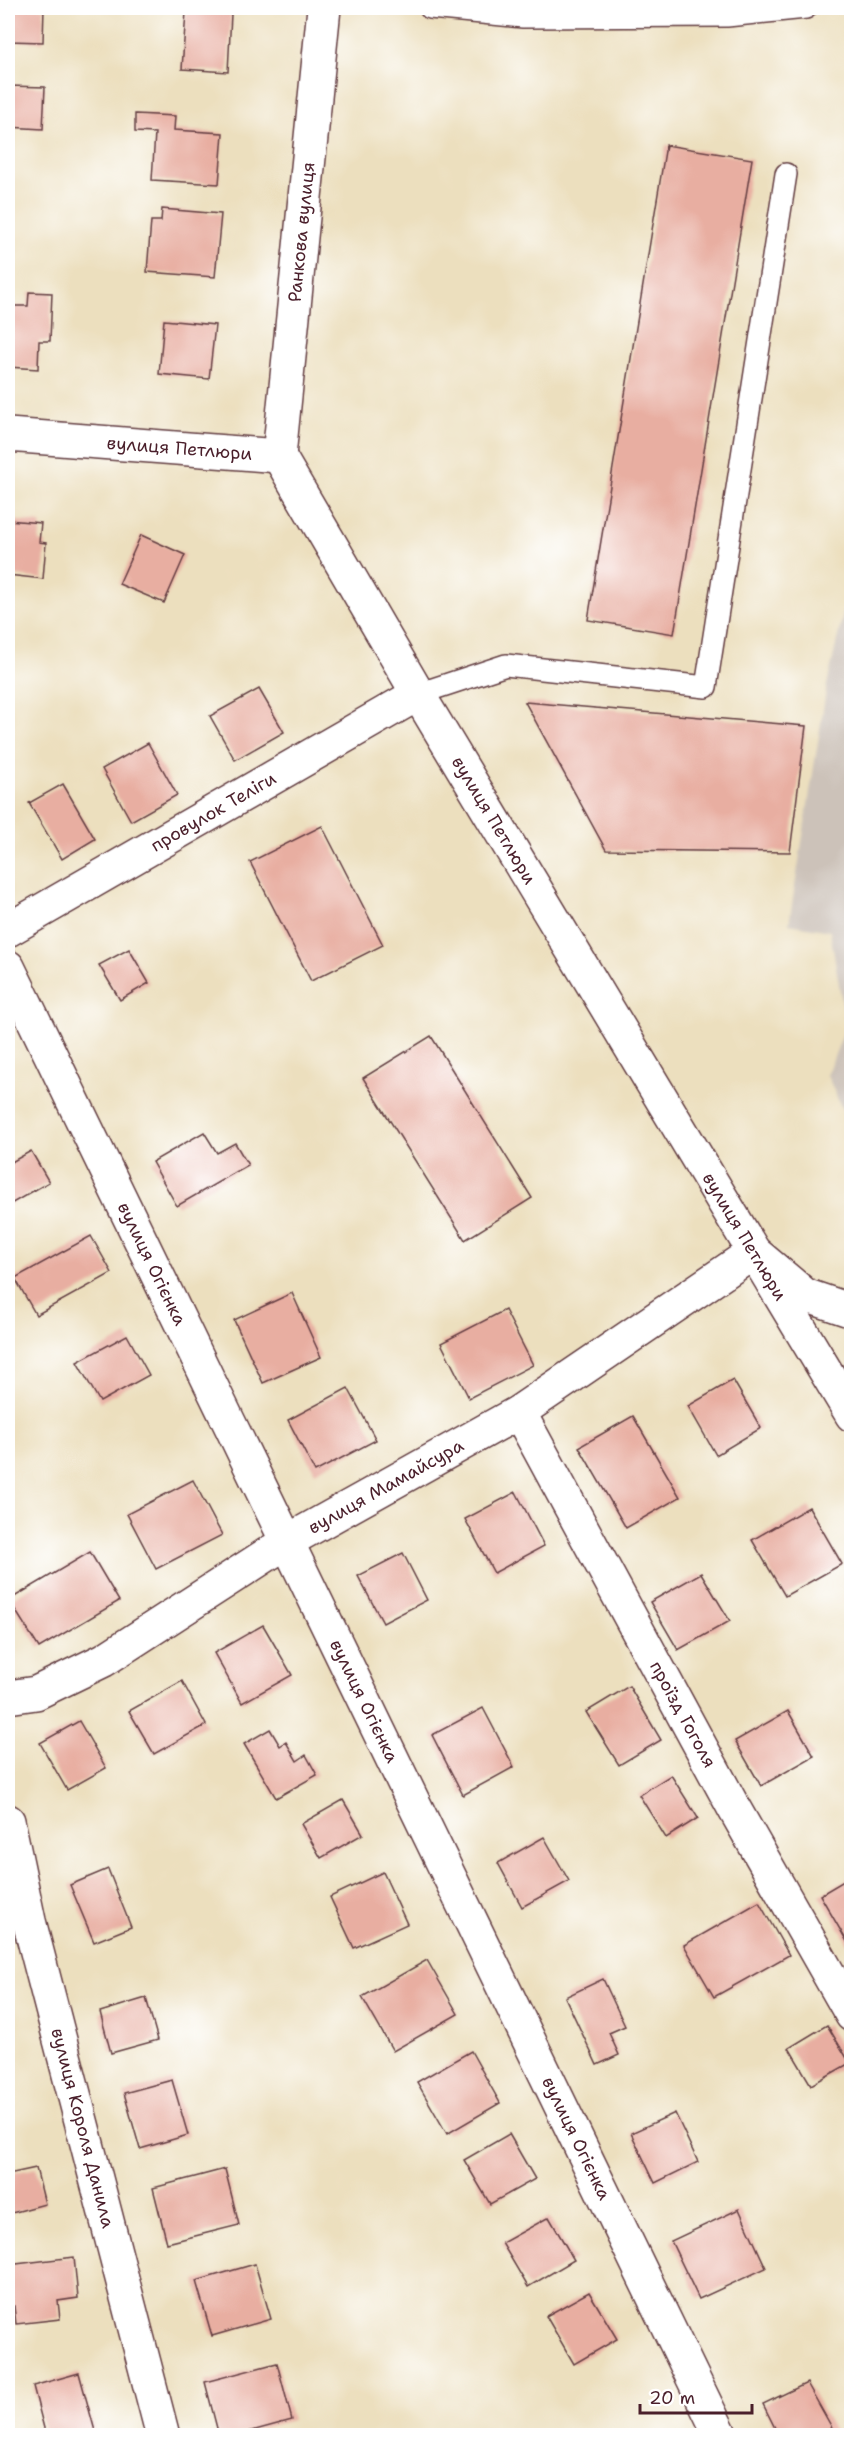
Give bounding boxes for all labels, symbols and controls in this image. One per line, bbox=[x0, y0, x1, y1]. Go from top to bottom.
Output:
street label: Ранкова вулиця bbox=[283, 161, 320, 303]
street label: вулиця Петлюри bbox=[106, 431, 253, 466]
street label: вулиця Петлюри bbox=[446, 752, 542, 889]
street label: провулок Теліги bbox=[146, 766, 281, 857]
street label: вулиця Петлюри bbox=[697, 1168, 793, 1305]
street label: вулиця Огієнка bbox=[112, 1198, 192, 1330]
street label: вулиця Мамайсура bbox=[304, 1433, 468, 1539]
street label: вулиця Огієнка bbox=[324, 1635, 404, 1767]
street label: проїзд Гоголя bbox=[644, 1657, 722, 1772]
street label: вулиця Короля Данила bbox=[45, 2025, 120, 2230]
street label: вулиця Огієнка bbox=[536, 2073, 617, 2204]
scale bar bbox=[640, 2377, 752, 2415]
text: 20 m bbox=[649, 2386, 695, 2410]

